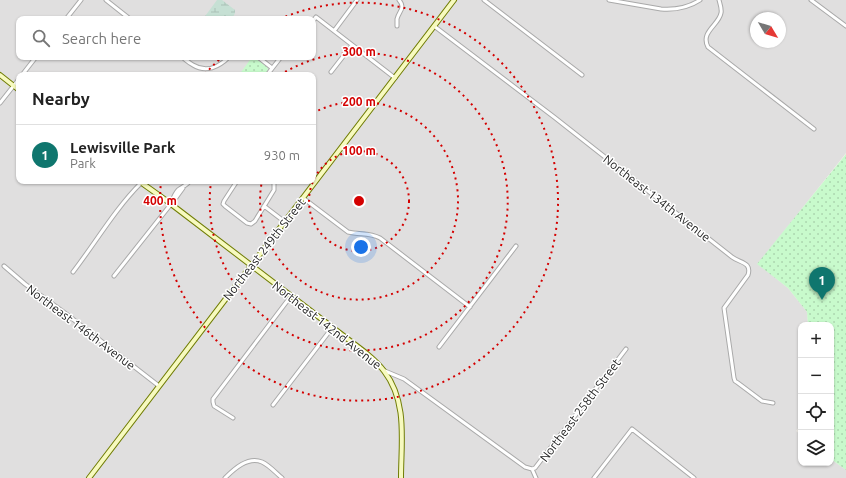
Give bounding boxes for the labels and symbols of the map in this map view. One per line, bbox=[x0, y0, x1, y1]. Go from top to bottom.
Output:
north arrow bbox=[750, 12, 786, 48]
text: 300 m bbox=[342, 45, 376, 58]
text: 200 m bbox=[342, 95, 376, 108]
text: 100 m bbox=[342, 144, 376, 157]
street label: Northeast 134th Avenue bbox=[601, 152, 713, 244]
text: 400 m bbox=[143, 194, 177, 207]
centre of rings bbox=[352, 194, 366, 208]
street label: Northeast 249th Street bbox=[220, 195, 308, 302]
your location bbox=[351, 237, 371, 257]
pin: 1 bbox=[809, 267, 835, 300]
street label: Northeast 142nd Avenue bbox=[270, 278, 384, 372]
street label: Northeast 146th Avenue bbox=[24, 282, 138, 372]
street label: Northeast 258th Street bbox=[537, 356, 623, 464]

